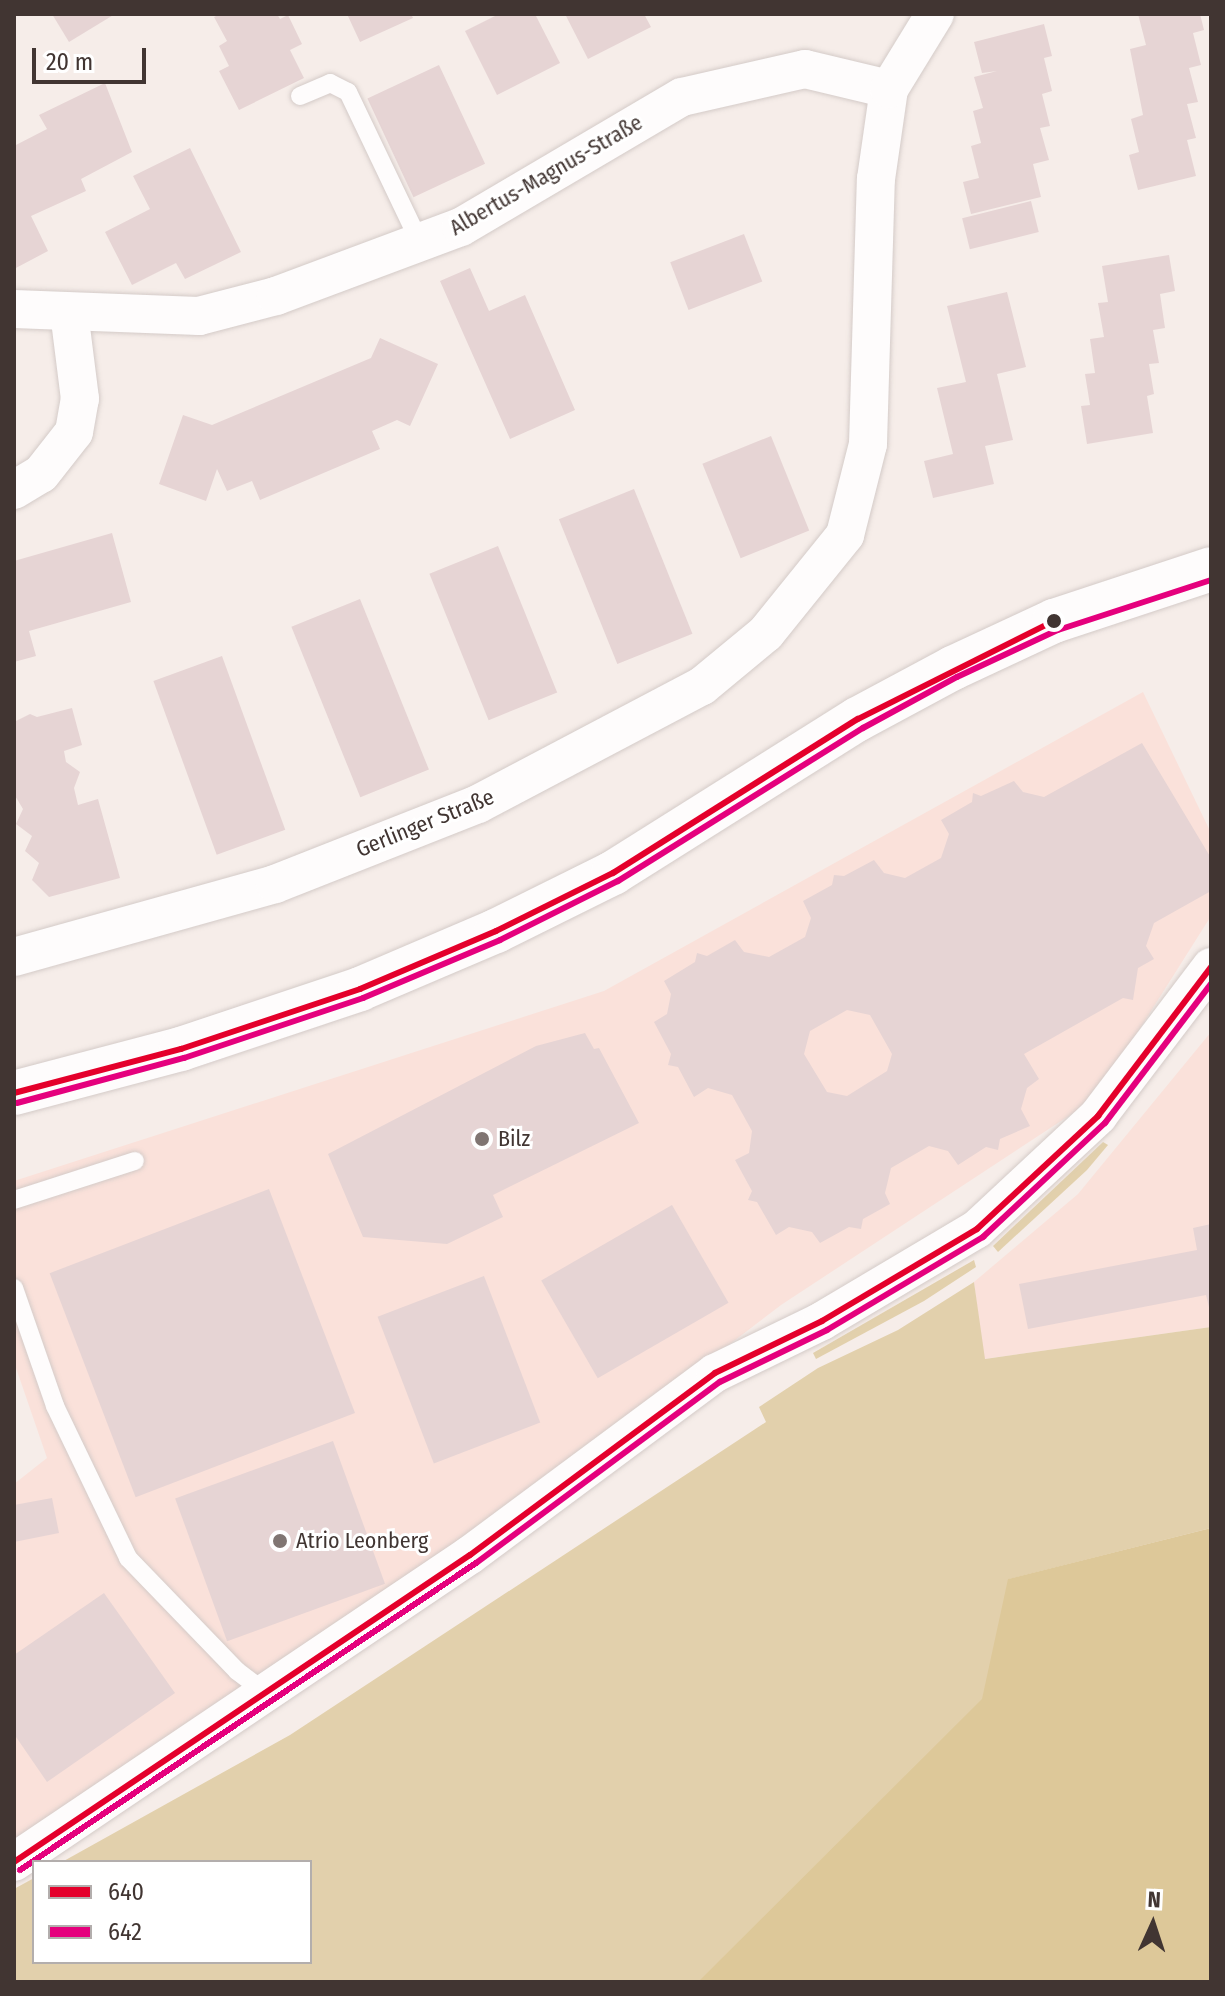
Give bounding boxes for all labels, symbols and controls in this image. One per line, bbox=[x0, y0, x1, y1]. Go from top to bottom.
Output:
scale bar bbox=[36, 32, 150, 82]
text: 20 m bbox=[46, 48, 93, 76]
street label: Albertus-Magnus-Straße bbox=[445, 109, 647, 241]
unlabelled marker bbox=[1046, 613, 1062, 629]
street label: Gerlinger Straße bbox=[352, 783, 498, 863]
place label: Bilz bbox=[498, 1126, 530, 1152]
marker: Bilz bbox=[473, 1130, 491, 1148]
place label: Atrio Leonberg bbox=[296, 1528, 428, 1554]
marker: Atrio Leonberg bbox=[271, 1532, 289, 1550]
legend bbox=[32, 1860, 312, 1964]
text: 640 bbox=[108, 1878, 144, 1906]
north arrow bbox=[1113, 1884, 1193, 1964]
text: N bbox=[1147, 1886, 1162, 1913]
text: 642 bbox=[108, 1918, 142, 1946]

